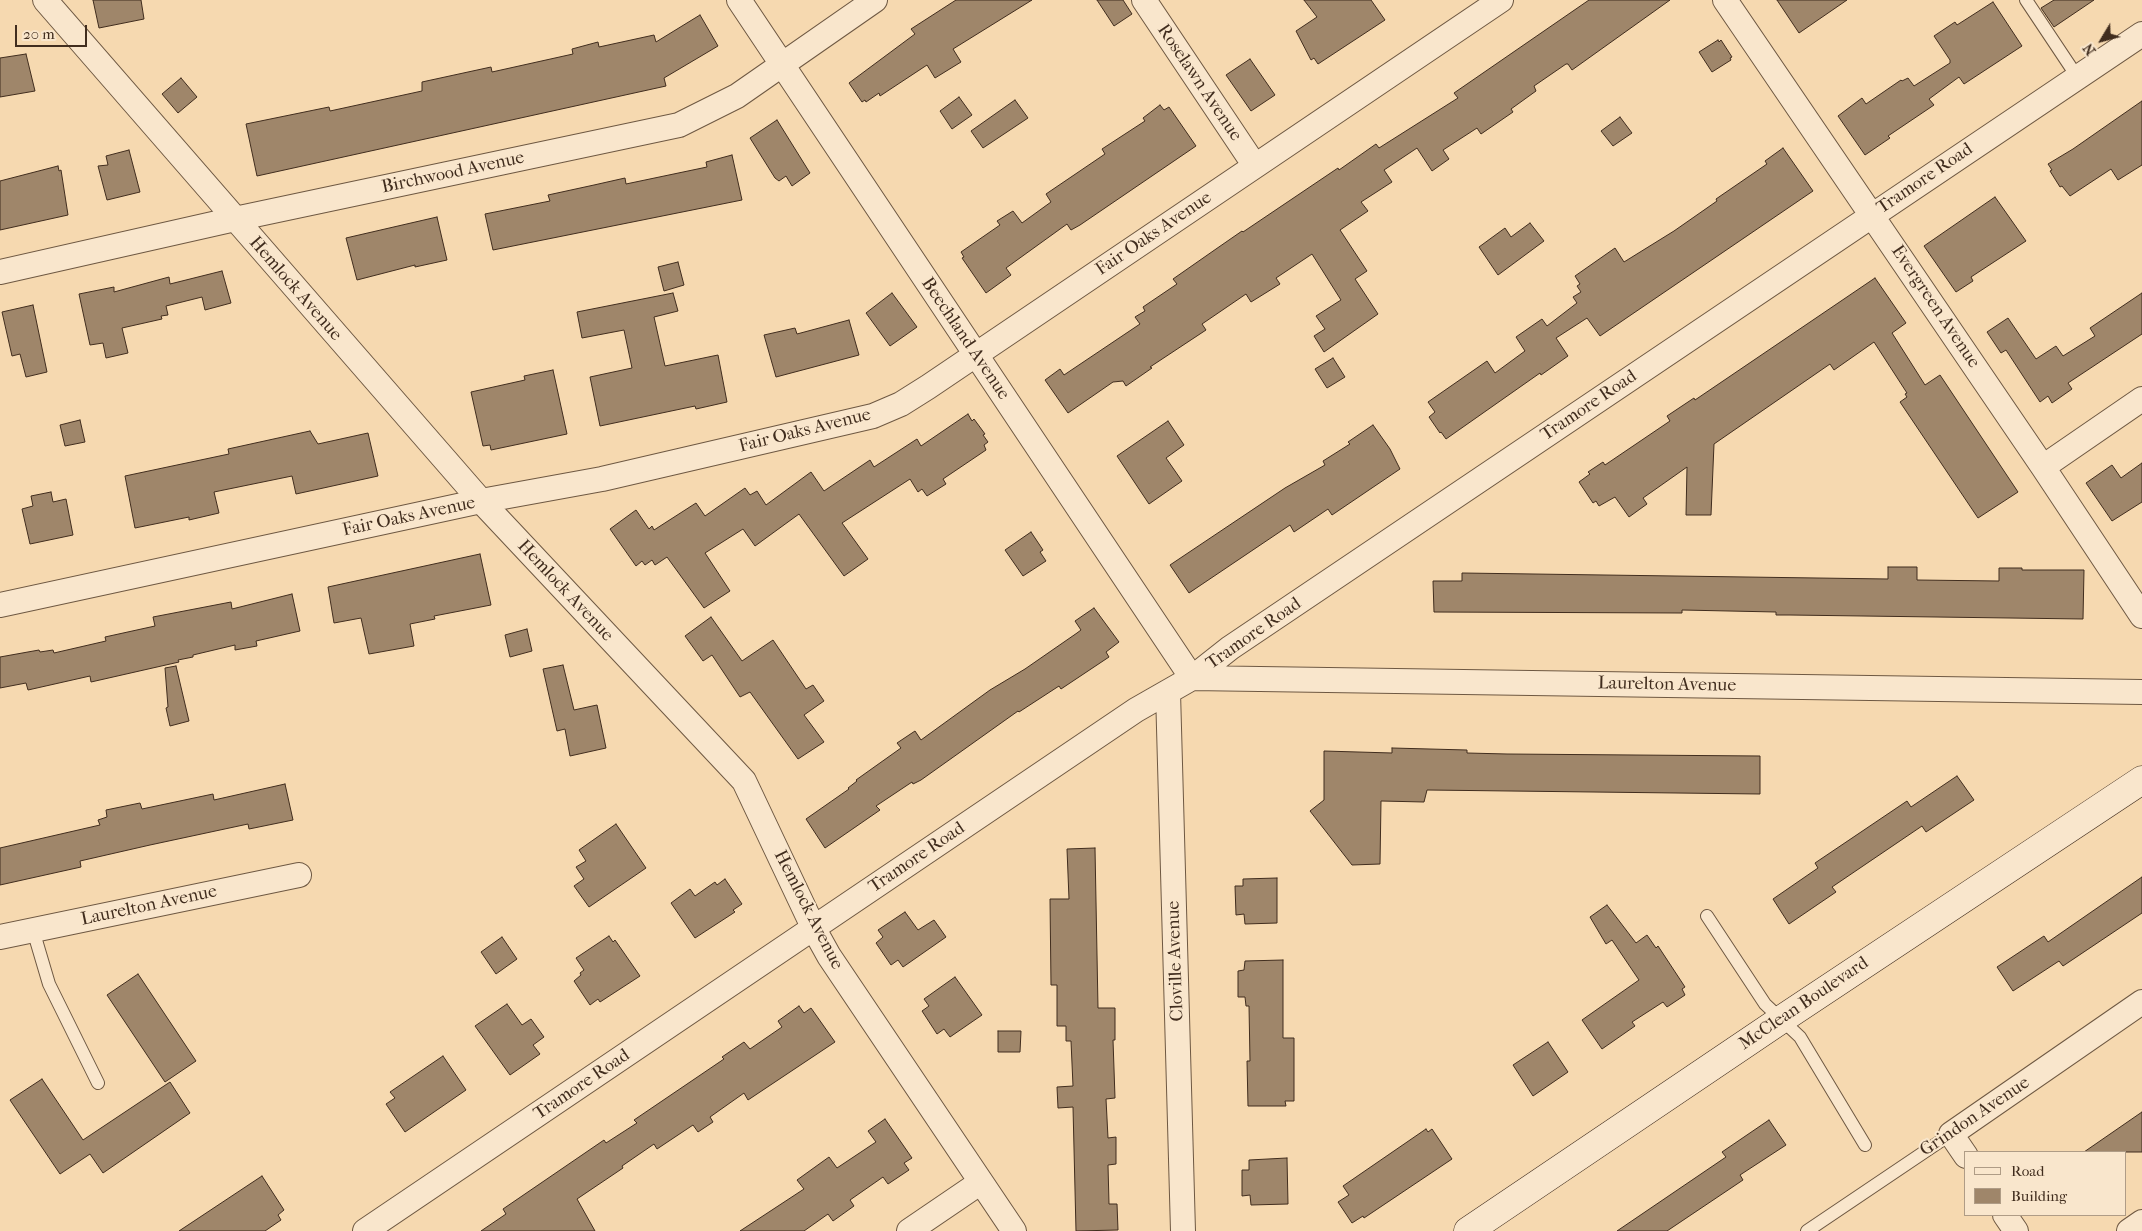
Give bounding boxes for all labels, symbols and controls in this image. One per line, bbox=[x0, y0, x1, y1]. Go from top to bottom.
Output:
scale bar bbox=[18, 15, 90, 47]
north arrow bbox=[2077, 15, 2127, 65]
street label: Roselawn Avenue bbox=[1152, 21, 1246, 145]
text: 20 m bbox=[23, 25, 55, 43]
text: N bbox=[2080, 40, 2100, 59]
street label: Tramore Road bbox=[1873, 139, 1977, 219]
street label: Birchwood Avenue bbox=[380, 147, 526, 199]
street label: Fair Oaks Avenue bbox=[1092, 187, 1216, 281]
street label: Hemlock Avenue bbox=[244, 232, 346, 346]
street label: Evergreen Avenue bbox=[1886, 242, 1984, 372]
street label: Beechland Avenue bbox=[916, 274, 1014, 404]
street label: Tramore Road bbox=[1537, 366, 1641, 446]
street label: Fair Oaks Avenue bbox=[737, 404, 873, 458]
street label: Fair Oaks Avenue bbox=[341, 492, 477, 542]
street label: Hemlock Avenue bbox=[512, 536, 618, 646]
street label: Tramore Road bbox=[1202, 593, 1306, 675]
street label: Laurelton Avenue bbox=[1598, 673, 1736, 697]
street label: Tramore Road bbox=[865, 818, 969, 898]
street label: Hemlock Avenue bbox=[769, 847, 847, 973]
street label: Laurelton Avenue bbox=[79, 881, 219, 931]
street label: Cloville Avenue bbox=[1163, 900, 1189, 1022]
street label: McClean Boulevard bbox=[1735, 953, 1873, 1055]
street label: Tramore Road bbox=[530, 1045, 634, 1125]
street label: Grindon Avenue bbox=[1916, 1072, 2034, 1162]
legend bbox=[1964, 1151, 2127, 1216]
text: Road bbox=[2011, 1162, 2044, 1180]
text: Building bbox=[2011, 1187, 2067, 1205]

